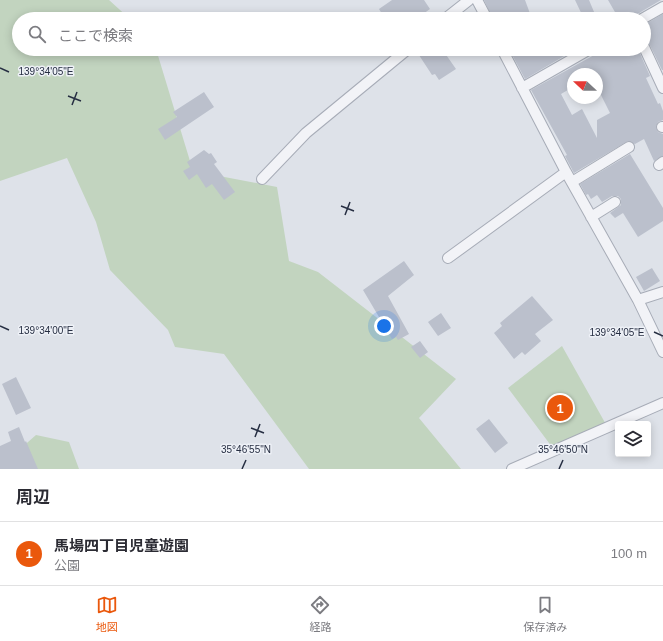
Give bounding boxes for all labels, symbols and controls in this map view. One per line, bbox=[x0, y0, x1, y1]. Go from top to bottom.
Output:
search box bbox=[12, 12, 651, 56]
icon: search bbox=[26, 23, 48, 45]
text: ここで検索 bbox=[58, 27, 133, 44]
text: 139°34'05"E bbox=[18, 66, 74, 77]
north arrow bbox=[567, 68, 603, 104]
your location bbox=[374, 316, 394, 336]
text: 139°34'00"E bbox=[18, 325, 74, 336]
text: 139°34'05"E bbox=[589, 327, 645, 338]
pin: 1 bbox=[547, 393, 573, 423]
map controls bbox=[615, 421, 651, 457]
button: layers bbox=[615, 421, 651, 457]
text: 35°46'55"N bbox=[221, 444, 271, 455]
text: 35°46'50"N bbox=[538, 444, 588, 455]
text: 周辺 bbox=[16, 488, 50, 507]
text: 馬場四丁目児童遊園 bbox=[54, 537, 189, 554]
text: 1 bbox=[25, 546, 33, 561]
text: 100 m bbox=[611, 546, 647, 561]
text: 公園 bbox=[54, 558, 80, 573]
tab: 地図 bbox=[96, 594, 118, 634]
tab: 経路 bbox=[309, 594, 331, 634]
tab: 保存済み bbox=[523, 594, 567, 634]

